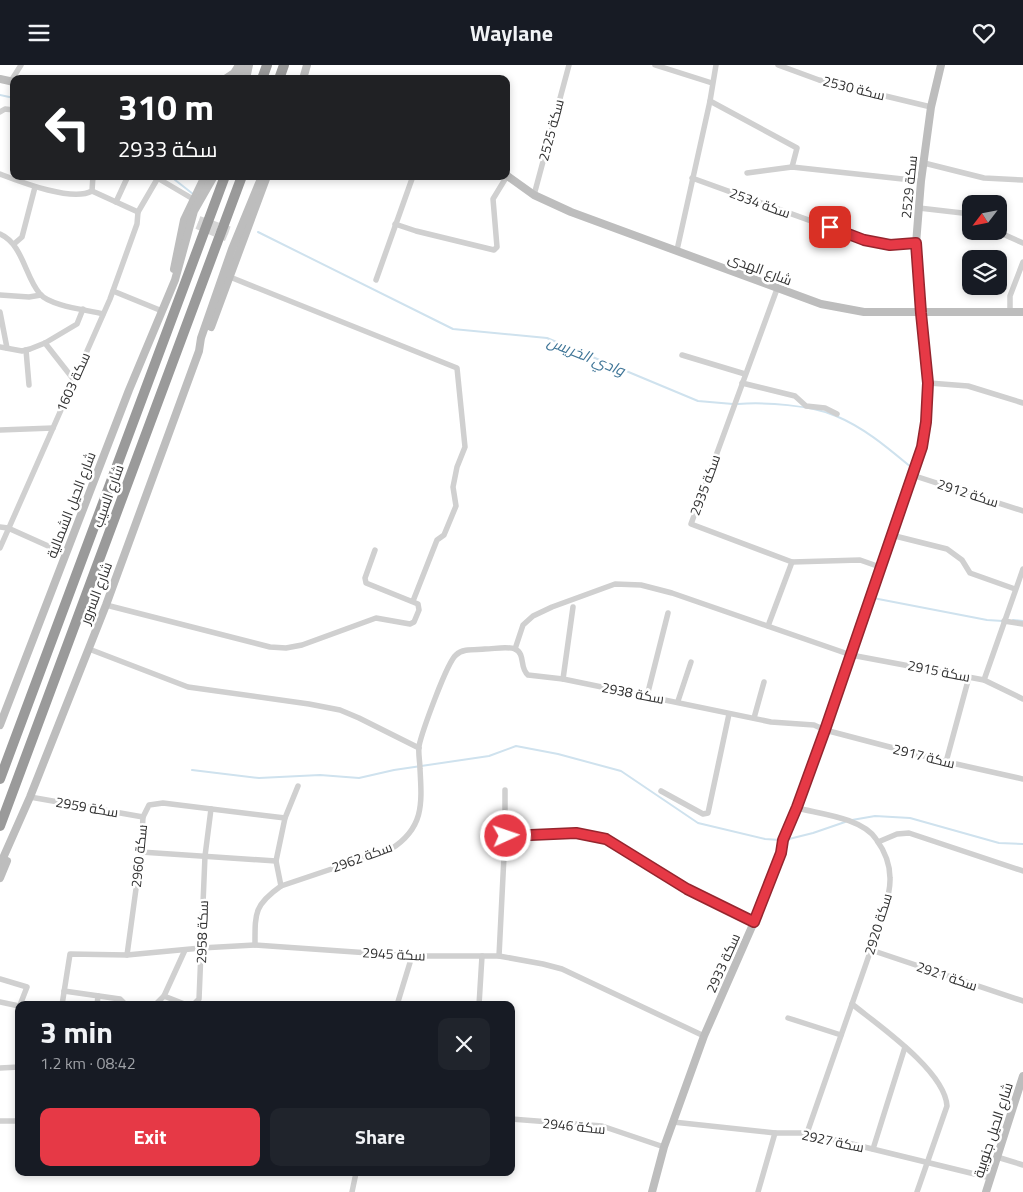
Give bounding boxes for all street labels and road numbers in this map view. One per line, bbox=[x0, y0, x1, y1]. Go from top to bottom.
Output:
street label: سكة 2530 bbox=[821, 70, 887, 105]
street label: سكة 2525 bbox=[532, 97, 569, 163]
street label: سكة 2529 bbox=[895, 154, 922, 220]
street label: سكة 2534 bbox=[727, 182, 794, 223]
street label: شارع الهدى bbox=[725, 247, 795, 290]
street label: سكة 1603 bbox=[50, 349, 95, 415]
street label: شارع الحيل الشمالية bbox=[41, 449, 101, 561]
street label: سكة 2935 bbox=[684, 451, 725, 518]
street label: شارع السيب bbox=[86, 461, 129, 530]
street label: سكة 2912 bbox=[935, 473, 1002, 512]
street label: شارع السرور bbox=[74, 559, 117, 628]
street label: سكة 2915 bbox=[906, 654, 972, 687]
street label: سكة 2938 bbox=[600, 676, 666, 709]
street label: سكة 2917 bbox=[891, 738, 957, 773]
street label: سكة 2959 bbox=[54, 791, 120, 822]
street label: سكة 2960 bbox=[125, 823, 152, 889]
street label: سكة 2962 bbox=[328, 836, 395, 877]
street label: سكة 2920 bbox=[858, 890, 897, 957]
street label: سكة 2958 bbox=[190, 900, 213, 964]
street label: سكة 2933 bbox=[700, 930, 745, 996]
street label: سكة 2945 bbox=[362, 941, 426, 966]
street label: سكة 2921 bbox=[914, 955, 981, 996]
street label: شارع الحيل جنوبية bbox=[967, 1079, 1018, 1180]
street label: سكة 2946 bbox=[541, 1112, 607, 1139]
street label: سكة 2927 bbox=[800, 1124, 866, 1157]

